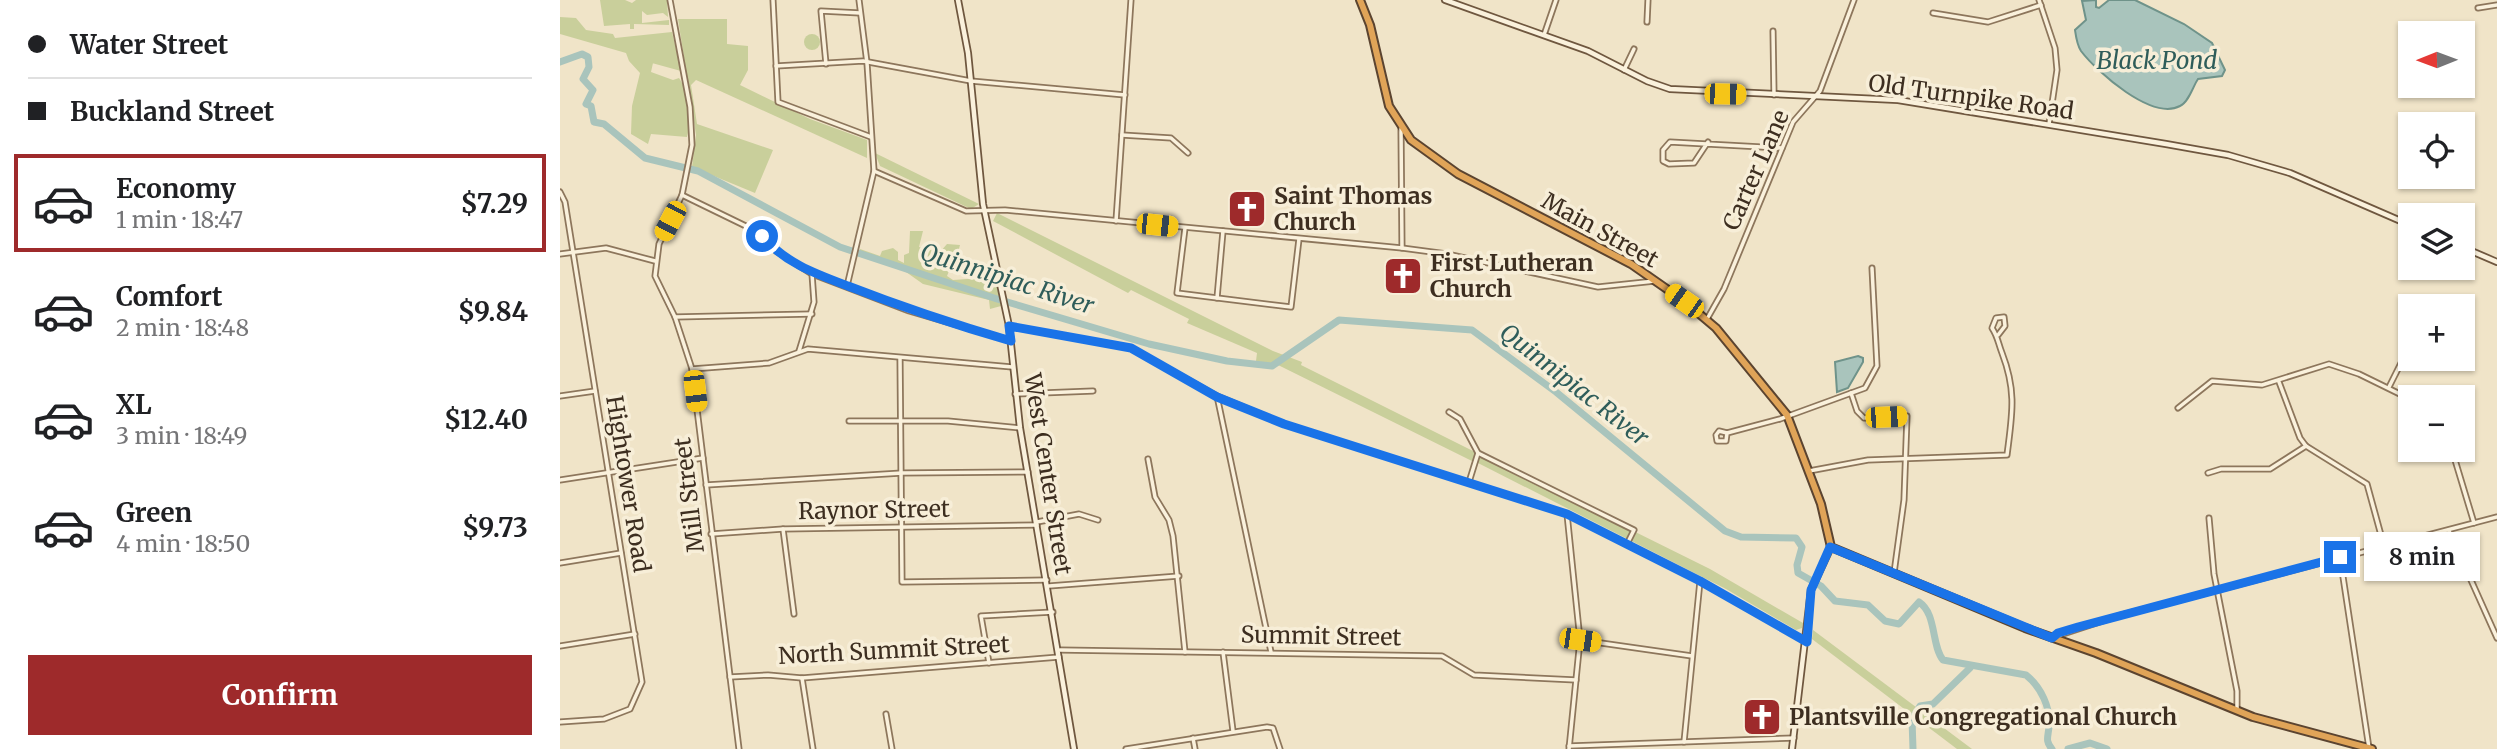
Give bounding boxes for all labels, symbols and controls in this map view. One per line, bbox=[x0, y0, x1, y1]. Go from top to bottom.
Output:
north arrow bbox=[2398, 21, 2474, 98]
map controls bbox=[2398, 21, 2475, 462]
text: Water Street bbox=[70, 28, 228, 61]
water label: Black Pond bbox=[2097, 45, 2217, 76]
street label: Old Turnpike Road bbox=[1867, 68, 2076, 125]
car bbox=[1704, 83, 1747, 105]
text: Buckland Street bbox=[70, 95, 274, 128]
street label: Carter Lane bbox=[1716, 105, 1795, 235]
button: locate bbox=[2398, 112, 2475, 189]
icon: car bbox=[32, 172, 95, 235]
text: Economy bbox=[116, 172, 236, 205]
place label: Saint Thomas Church bbox=[1274, 181, 1433, 236]
street label: Main Street bbox=[1537, 186, 1664, 274]
text: $7.29 bbox=[460, 187, 528, 220]
church icon: Saint Thomas Church bbox=[1226, 188, 1268, 230]
car bbox=[651, 198, 690, 244]
button: layers bbox=[2398, 203, 2475, 280]
text: 1 min · 18:47 bbox=[116, 205, 243, 234]
car bbox=[1136, 212, 1179, 238]
route start bbox=[746, 220, 778, 252]
water label: Quinnipiac River bbox=[916, 236, 1099, 322]
place label: First Lutheran Church bbox=[1430, 248, 1594, 303]
church icon: First Lutheran Church bbox=[1382, 255, 1424, 297]
icon: car bbox=[32, 280, 95, 343]
text: Comfort bbox=[116, 280, 222, 313]
car bbox=[1661, 280, 1708, 322]
button: + bbox=[2398, 294, 2475, 371]
text: $9.84 bbox=[458, 295, 528, 328]
text: 2 min · 18:48 bbox=[116, 313, 249, 342]
water label: Quinnipiac River bbox=[1493, 317, 1656, 453]
car bbox=[683, 369, 708, 413]
street label: West Center Street bbox=[1018, 370, 1079, 577]
button: − bbox=[2398, 385, 2475, 462]
icon: car bbox=[32, 388, 95, 451]
text: XL bbox=[116, 388, 152, 421]
street label: Hightower Road bbox=[600, 393, 657, 575]
text: $12.40 bbox=[444, 403, 528, 436]
car bbox=[1865, 406, 1908, 428]
text: 3 min · 18:49 bbox=[116, 421, 247, 450]
street label: Mill Street bbox=[667, 436, 710, 554]
street label: Raynor Street bbox=[798, 494, 950, 525]
icon: car bbox=[32, 496, 95, 559]
text: Green bbox=[116, 496, 192, 529]
text: $9.73 bbox=[462, 511, 528, 544]
text: 4 min · 18:50 bbox=[116, 529, 250, 558]
callout: 8 min bbox=[2364, 532, 2480, 582]
route end bbox=[2324, 541, 2356, 573]
text: 8 min bbox=[2389, 542, 2455, 571]
street label: Summit Street bbox=[1240, 620, 1402, 651]
car bbox=[1558, 627, 1603, 653]
street label: North Summit Street bbox=[778, 629, 1010, 670]
button: Confirm bbox=[28, 655, 532, 735]
church icon: Plantsville Congregational Church bbox=[1741, 696, 1783, 738]
place label: Plantsville Congregational Church bbox=[1789, 702, 2177, 731]

